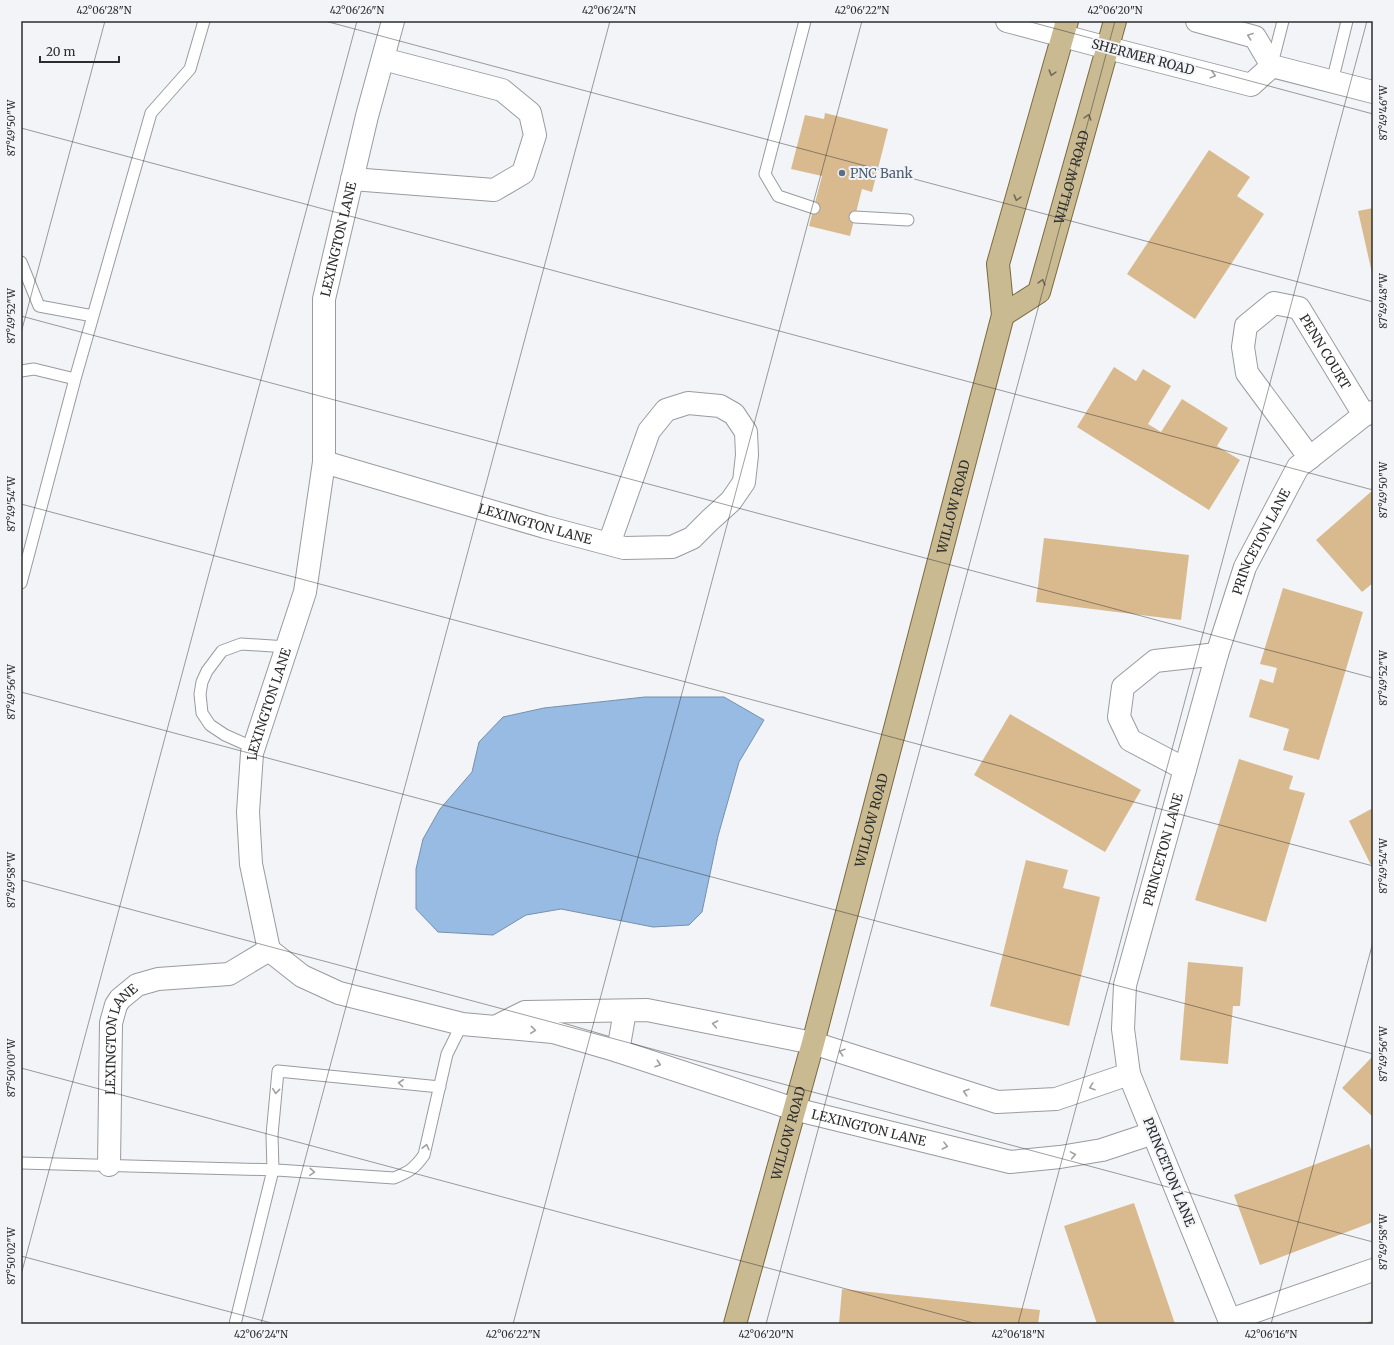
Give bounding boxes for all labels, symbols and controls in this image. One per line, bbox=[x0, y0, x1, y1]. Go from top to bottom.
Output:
text: 42°06'28"N bbox=[77, 4, 132, 17]
text: 42°06'26"N bbox=[330, 4, 384, 17]
text: 42°06'24"N bbox=[582, 4, 636, 17]
text: 42°06'22"N bbox=[835, 4, 890, 17]
text: 42°06'20"N bbox=[1087, 4, 1143, 17]
one-way arrow bbox=[1246, 32, 1253, 41]
street label: SHERMER ROAD bbox=[1090, 35, 1196, 79]
scale bar bbox=[40, 38, 119, 64]
text: 20 m bbox=[46, 44, 75, 59]
one-way arrow bbox=[1048, 70, 1057, 77]
one-way arrow bbox=[1210, 71, 1217, 79]
text: 87°49'46"W bbox=[1377, 84, 1390, 141]
text: 87°49'50"W bbox=[5, 99, 18, 156]
one-way arrow bbox=[1083, 113, 1092, 120]
street label: WILLOW ROAD bbox=[1050, 128, 1092, 227]
place label: PNC Bank bbox=[850, 165, 913, 182]
marker: PNC Bank bbox=[837, 168, 847, 178]
street label: LEXINGTON LANE bbox=[316, 179, 360, 298]
one-way arrow bbox=[1013, 195, 1022, 202]
text: 87°49'48"W bbox=[1377, 272, 1390, 329]
one-way arrow bbox=[1037, 279, 1045, 285]
text: 87°49'52"W bbox=[5, 287, 18, 344]
street label: PENN COURT bbox=[1296, 311, 1355, 392]
street label: WILLOW ROAD bbox=[932, 458, 973, 556]
text: 87°49'50"W bbox=[1377, 461, 1390, 518]
text: 87°49'54"W bbox=[5, 475, 18, 532]
street label: PRINCETON LANE bbox=[1228, 485, 1294, 597]
street label: LEXINGTON LANE bbox=[476, 499, 595, 548]
street label: LEXINGTON LANE bbox=[243, 645, 295, 761]
text: 87°49'52"W bbox=[1377, 649, 1390, 706]
text: 87°49'56"W bbox=[5, 663, 18, 720]
street label: WILLOW ROAD bbox=[851, 771, 892, 870]
street label: PRINCETON LANE bbox=[1139, 791, 1187, 908]
text: 87°49'54"W bbox=[1377, 837, 1390, 894]
text: 87°49'58"W bbox=[5, 851, 18, 908]
street label: LEXINGTON LANE bbox=[101, 979, 141, 1095]
one-way arrow bbox=[712, 1020, 718, 1028]
text: 87°49'56"W bbox=[1377, 1025, 1390, 1082]
one-way arrow bbox=[530, 1026, 536, 1035]
text: 87°50'00"W bbox=[5, 1038, 18, 1097]
one-way arrow bbox=[839, 1048, 846, 1057]
one-way arrow bbox=[655, 1060, 662, 1068]
one-way arrow bbox=[398, 1079, 404, 1088]
one-way arrow bbox=[1088, 1082, 1095, 1090]
street label: WILLOW ROAD bbox=[767, 1084, 809, 1183]
one-way arrow bbox=[271, 1088, 280, 1094]
one-way arrow bbox=[962, 1088, 969, 1097]
street label: LEXINGTON LANE bbox=[810, 1105, 929, 1150]
street label: PRINCETON LANE bbox=[1139, 1115, 1199, 1230]
one-way arrow bbox=[941, 1141, 948, 1150]
one-way arrow bbox=[422, 1143, 430, 1150]
one-way arrow bbox=[1069, 1151, 1076, 1160]
one-way arrow bbox=[309, 1168, 315, 1177]
text: 87°49'58"W bbox=[1377, 1213, 1390, 1270]
text: 87°50'02"W bbox=[5, 1226, 18, 1285]
text: 42°06'24"N bbox=[234, 1328, 288, 1341]
text: 42°06'22"N bbox=[486, 1328, 541, 1341]
text: 42°06'20"N bbox=[738, 1328, 794, 1341]
text: 42°06'18"N bbox=[991, 1328, 1045, 1341]
text: 42°06'16"N bbox=[1245, 1328, 1298, 1341]

